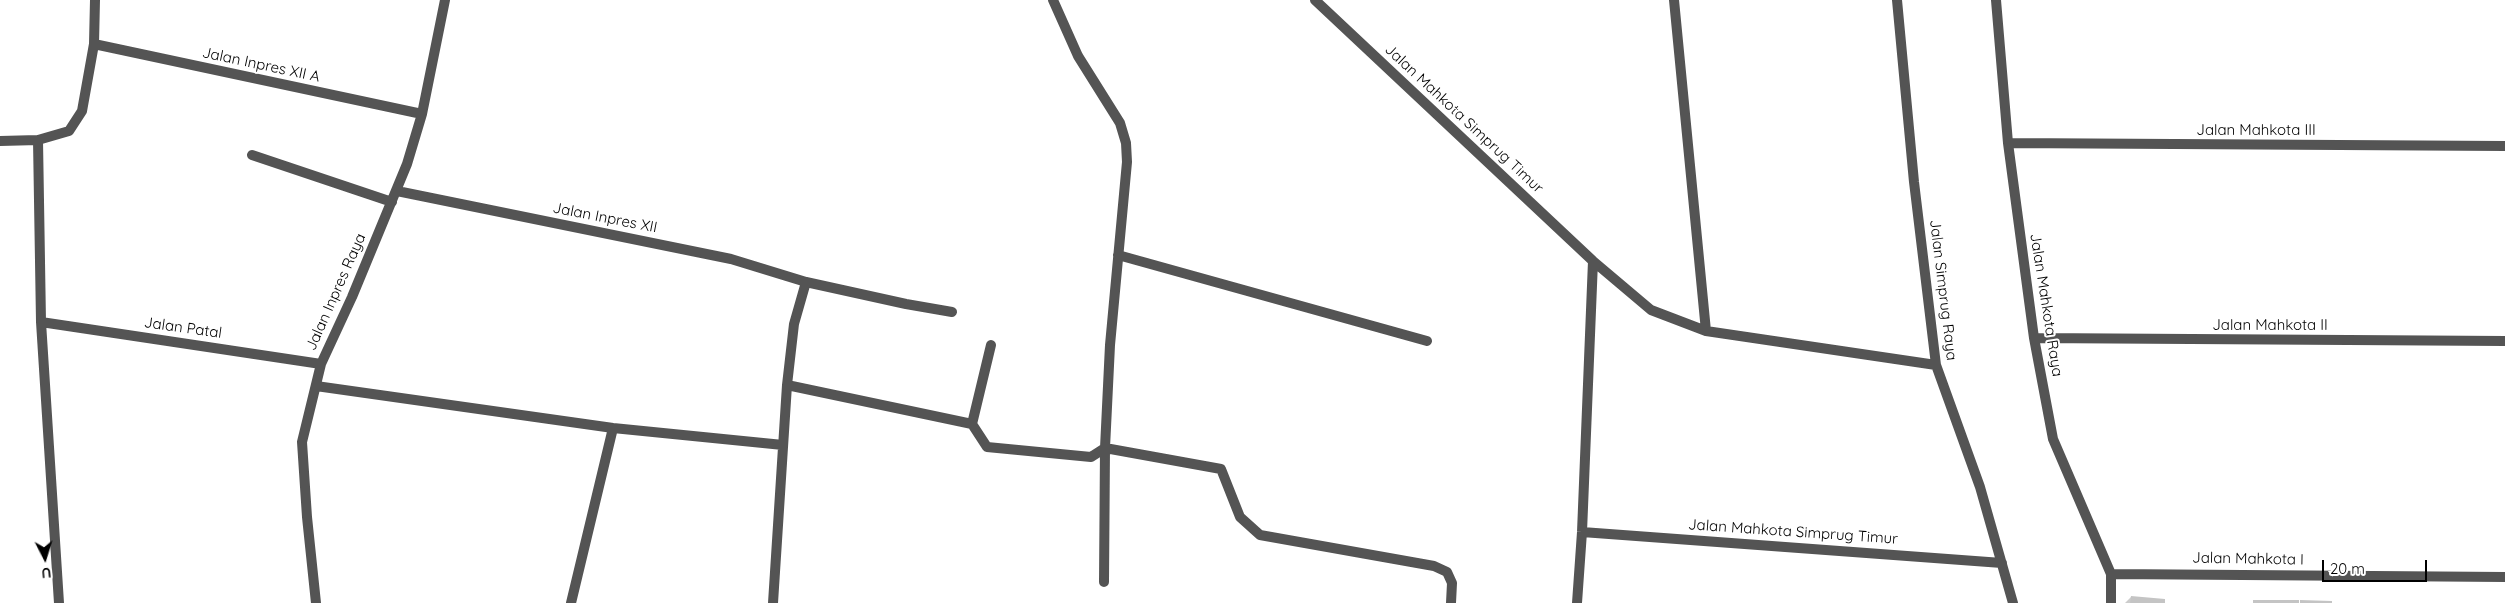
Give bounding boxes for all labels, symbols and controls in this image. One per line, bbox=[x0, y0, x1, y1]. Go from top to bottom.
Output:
street label: Jalan Mahkota Simprug Timur bbox=[1381, 41, 1547, 197]
street label: Jalan Inpres XII A bbox=[200, 44, 322, 86]
street label: Jalan Mahkota III bbox=[2196, 121, 2316, 139]
street label: Jalan Inpres XII bbox=[551, 199, 659, 237]
street label: Jalan Simprug Raya bbox=[1925, 219, 1961, 361]
street label: Jalan Inpres Raya bbox=[302, 231, 370, 353]
street label: Jalan Mahkota Raya bbox=[2026, 232, 2066, 378]
street label: Jalan Patal bbox=[143, 314, 223, 342]
street label: Jalan Mahkota II bbox=[2212, 316, 2328, 334]
street label: Jalan Mahkota Simprug Timur bbox=[1687, 516, 1899, 548]
north arrow bbox=[20, 533, 70, 583]
street label: Jalan Mahkota I bbox=[2192, 549, 2304, 569]
scale bar bbox=[2325, 550, 2430, 582]
text: 20 m bbox=[2330, 559, 2365, 578]
text: U bbox=[41, 564, 52, 582]

